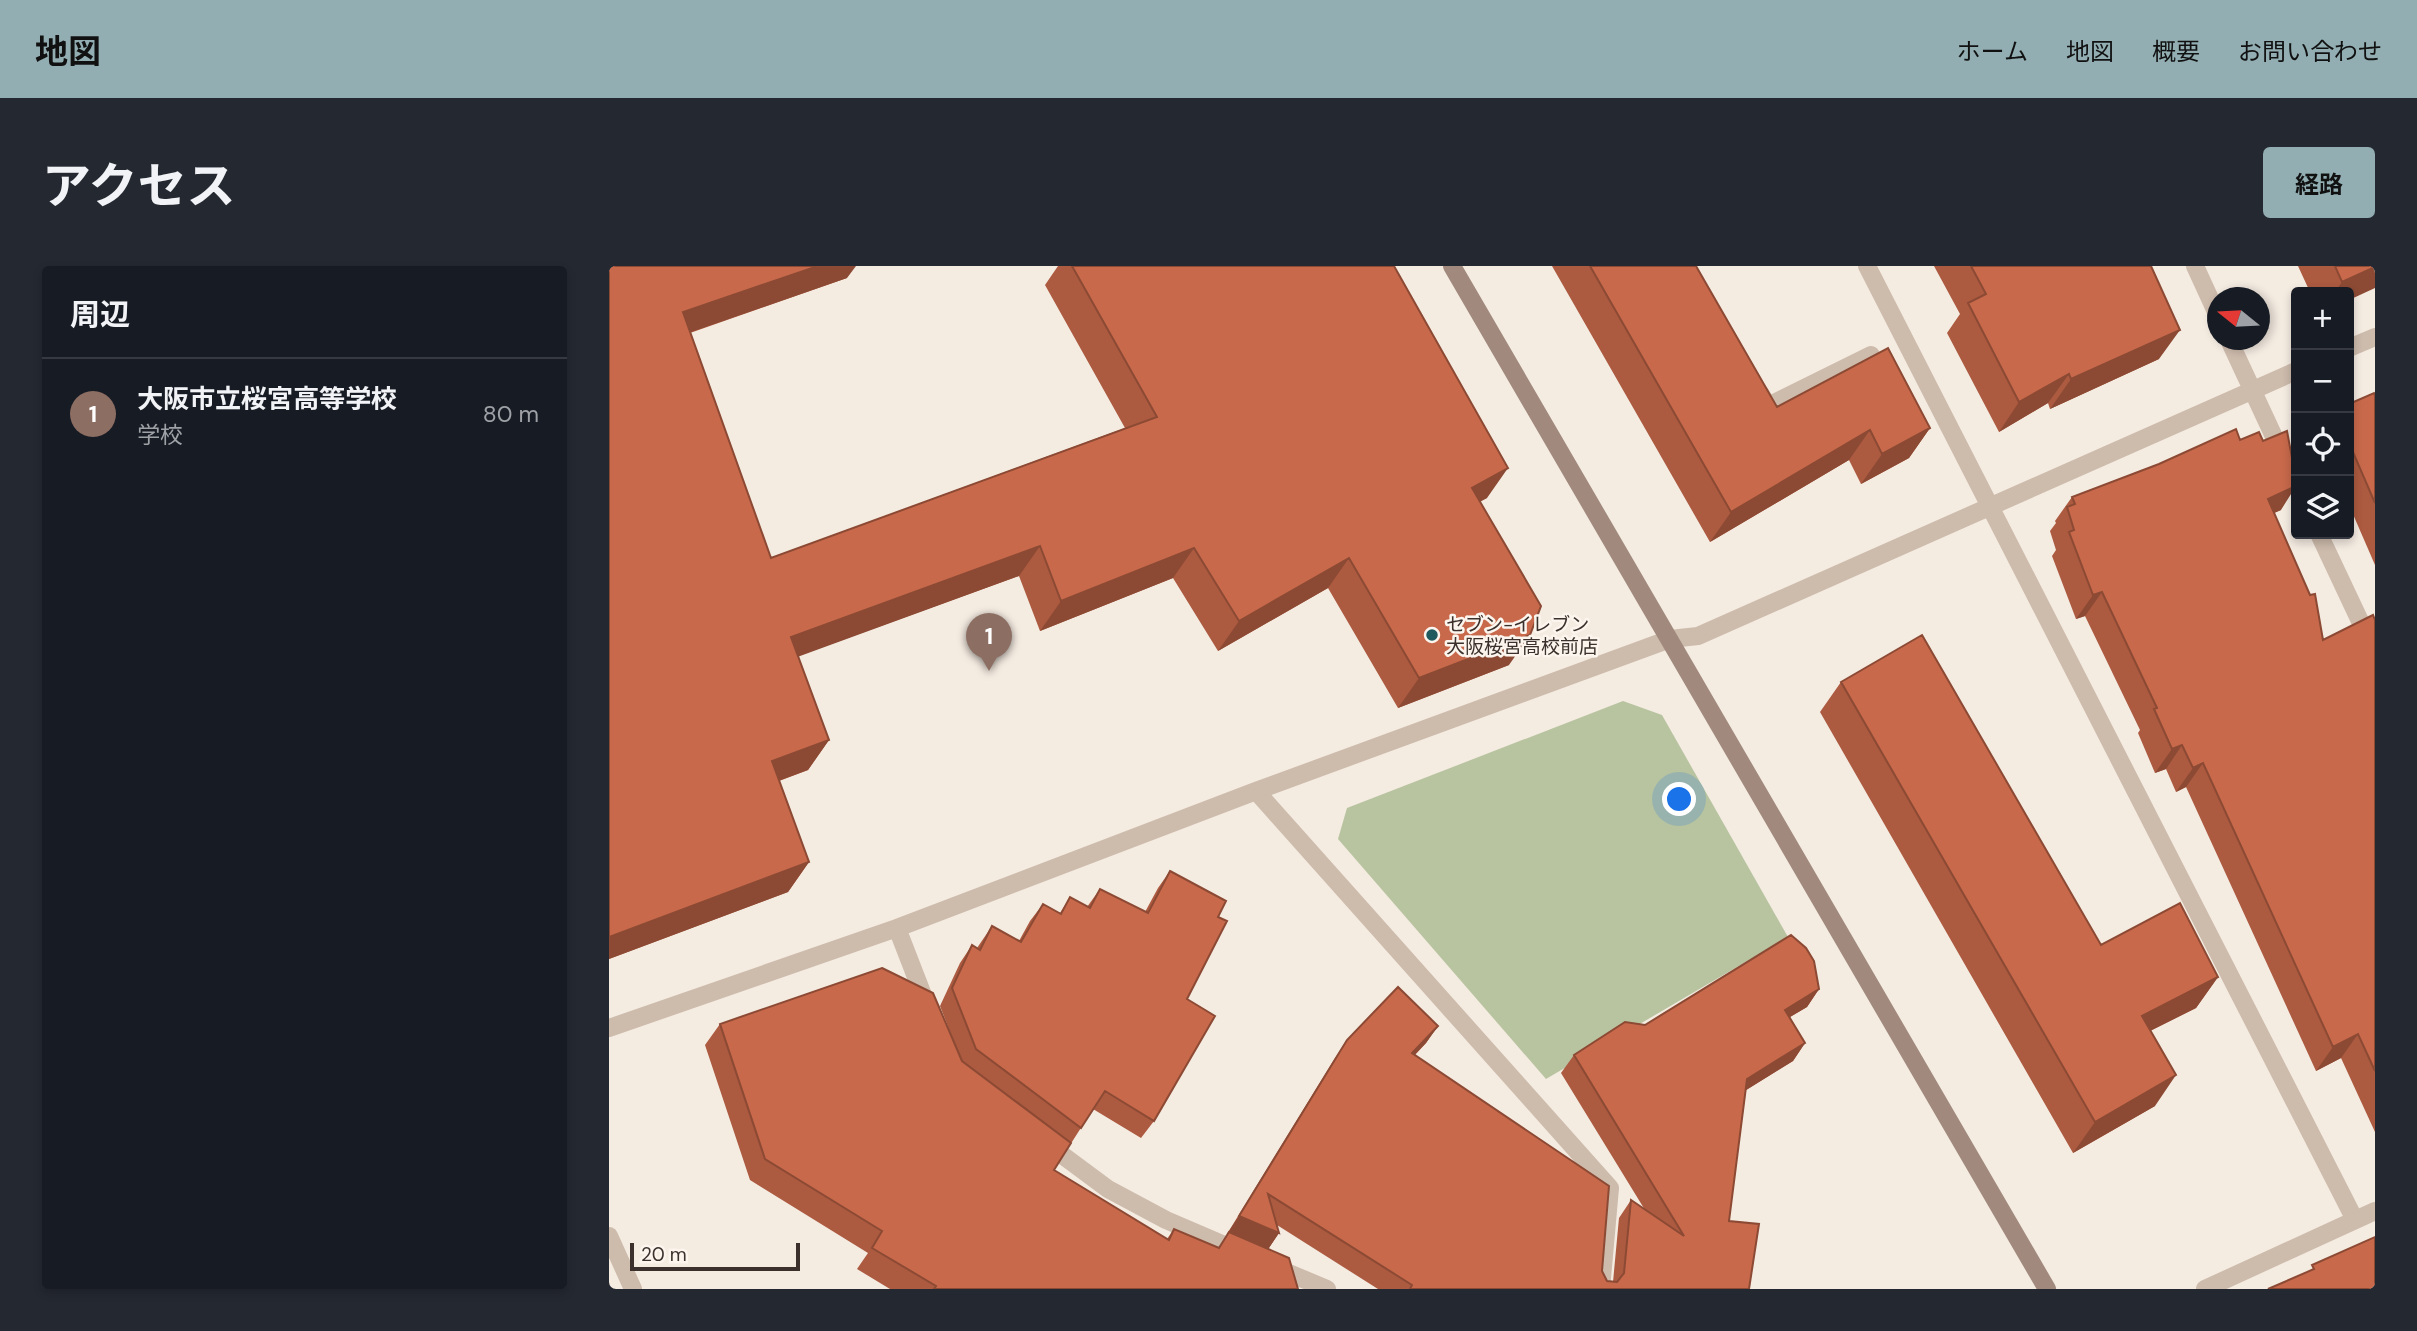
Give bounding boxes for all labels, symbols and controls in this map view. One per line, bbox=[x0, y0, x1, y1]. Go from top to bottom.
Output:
text: 地図 bbox=[35, 30, 101, 73]
text: ホーム bbox=[1957, 36, 2028, 67]
text: 地図 bbox=[2066, 36, 2114, 67]
text: 概要 bbox=[2152, 36, 2200, 67]
text: お問い合わせ bbox=[2238, 36, 2382, 67]
button: 経路 bbox=[2263, 147, 2375, 218]
text: アクセス bbox=[42, 154, 236, 218]
north arrow bbox=[2207, 287, 2270, 350]
map controls bbox=[2291, 287, 2354, 539]
button: + bbox=[2291, 287, 2354, 350]
text: 周辺 bbox=[70, 295, 130, 334]
button: − bbox=[2291, 350, 2354, 413]
text: 大阪市立桜宮高等学校 bbox=[137, 382, 397, 416]
text: 1 bbox=[89, 399, 97, 429]
text: 80 m bbox=[483, 399, 539, 429]
button: locate bbox=[2291, 413, 2354, 476]
text: 学校 bbox=[137, 420, 183, 450]
button: layers bbox=[2291, 476, 2354, 539]
place label: セブン-イレブン 大阪桜宮高校前店 bbox=[1446, 612, 1598, 659]
pin: 1 bbox=[966, 613, 1012, 671]
marker: セブン-イレブン 大阪桜宮高校前店 bbox=[1424, 627, 1440, 643]
your location bbox=[1662, 782, 1696, 816]
scale bar bbox=[630, 1240, 800, 1272]
text: 20 m bbox=[641, 1242, 687, 1267]

